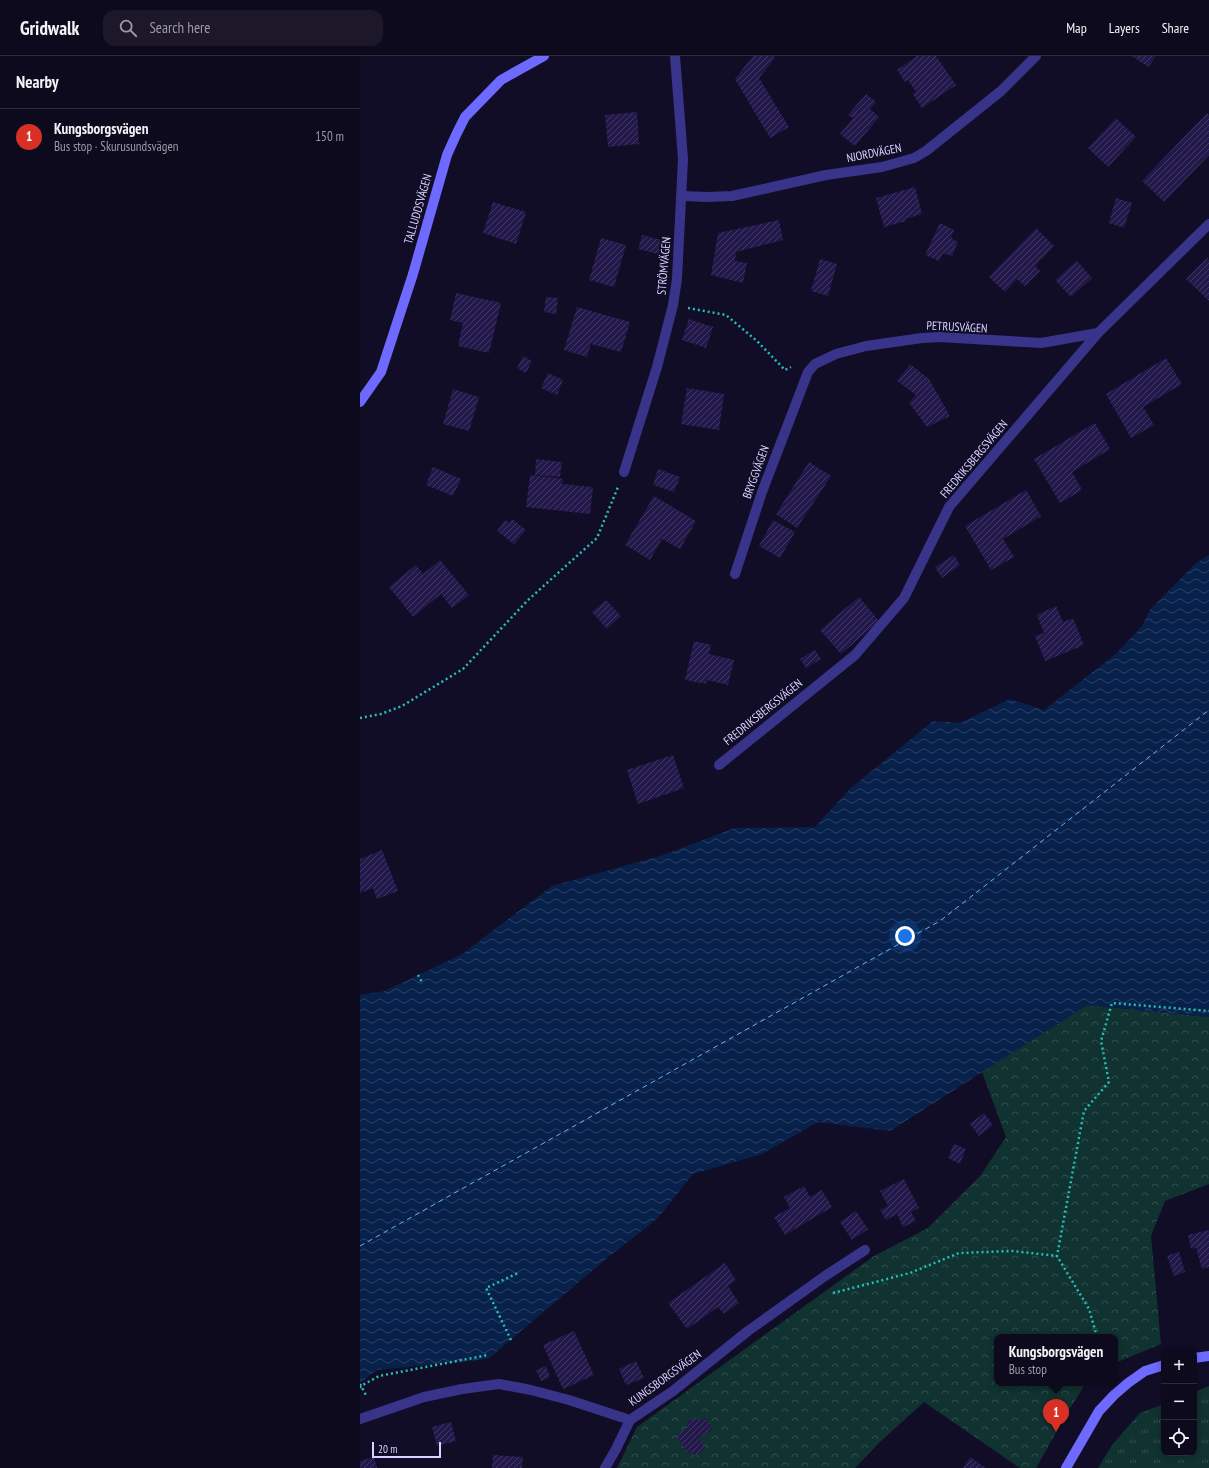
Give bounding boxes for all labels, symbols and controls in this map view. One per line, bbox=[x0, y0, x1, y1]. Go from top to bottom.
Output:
search box bbox=[103, 10, 383, 46]
text: Gridwalk bbox=[20, 16, 79, 40]
icon: search bbox=[117, 17, 139, 39]
text: Search here bbox=[149, 18, 210, 37]
text: Map bbox=[1066, 19, 1087, 37]
text: Layers bbox=[1109, 19, 1140, 37]
text: Share bbox=[1162, 19, 1189, 37]
text: Nearby bbox=[16, 71, 59, 93]
text: Kungsborgsvägen bbox=[54, 119, 149, 138]
text: 1 bbox=[26, 128, 32, 145]
text: 150 m bbox=[315, 128, 344, 145]
text: Bus stop · Skurusundsvägen bbox=[54, 138, 179, 155]
street label: NJORDVÄGEN bbox=[845, 140, 903, 165]
street label: TALLUDDSVÄGEN bbox=[400, 172, 435, 246]
street label: STRÖMVÄGEN bbox=[653, 236, 674, 296]
street label: PETRUSVÄGEN bbox=[926, 317, 988, 336]
street label: FREDRIKSBERGSVÄGEN bbox=[937, 417, 1011, 501]
street label: BRYGGVÄGEN bbox=[739, 443, 772, 501]
street label: FREDRIKSBERGSVÄGEN bbox=[720, 675, 805, 748]
your location bbox=[895, 926, 915, 946]
popup bbox=[994, 1334, 1118, 1386]
text: Kungsborgsvägen bbox=[1009, 1342, 1103, 1361]
street label: KUNGSBORGSVÄGEN bbox=[625, 1346, 704, 1409]
map controls bbox=[1161, 1348, 1197, 1456]
button: + bbox=[1161, 1348, 1197, 1384]
text: Bus stop bbox=[1009, 1361, 1047, 1378]
button: − bbox=[1161, 1384, 1197, 1420]
pin: 1 bbox=[1043, 1399, 1069, 1432]
button: locate bbox=[1161, 1420, 1197, 1456]
scale bar bbox=[372, 1440, 441, 1459]
text: 20 m bbox=[378, 1442, 397, 1456]

